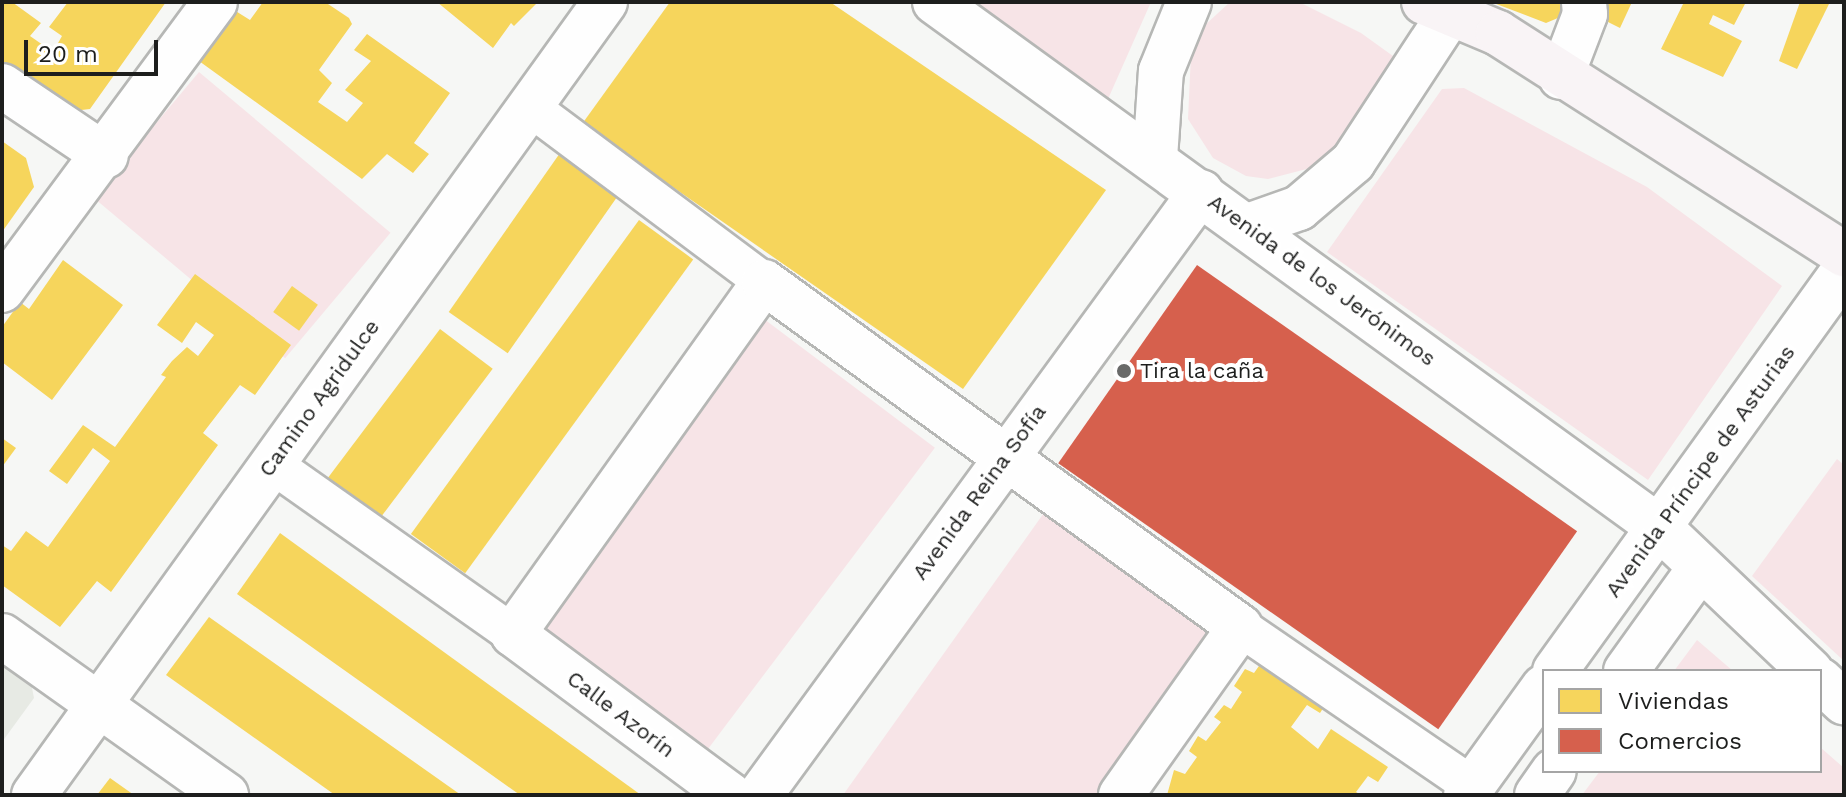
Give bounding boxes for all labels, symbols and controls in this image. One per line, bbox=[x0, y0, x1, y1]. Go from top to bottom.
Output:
scale bar bbox=[28, 24, 162, 74]
text: 20 m bbox=[38, 40, 98, 68]
street label: Avenida de los Jerónimos bbox=[1203, 188, 1441, 372]
street label: Camino Agridulce bbox=[253, 314, 385, 482]
street label: Avenida Príncipe de Asturias bbox=[1599, 339, 1801, 603]
place label: Tira la caña bbox=[1140, 358, 1265, 384]
marker: Tira la caña bbox=[1115, 362, 1133, 380]
street label: Avenida Reina Sofía bbox=[906, 399, 1052, 585]
street label: Calle Azorín bbox=[562, 665, 680, 763]
legend bbox=[1542, 669, 1822, 773]
text: Viviendas bbox=[1618, 687, 1729, 715]
text: Comercios bbox=[1618, 727, 1742, 755]

